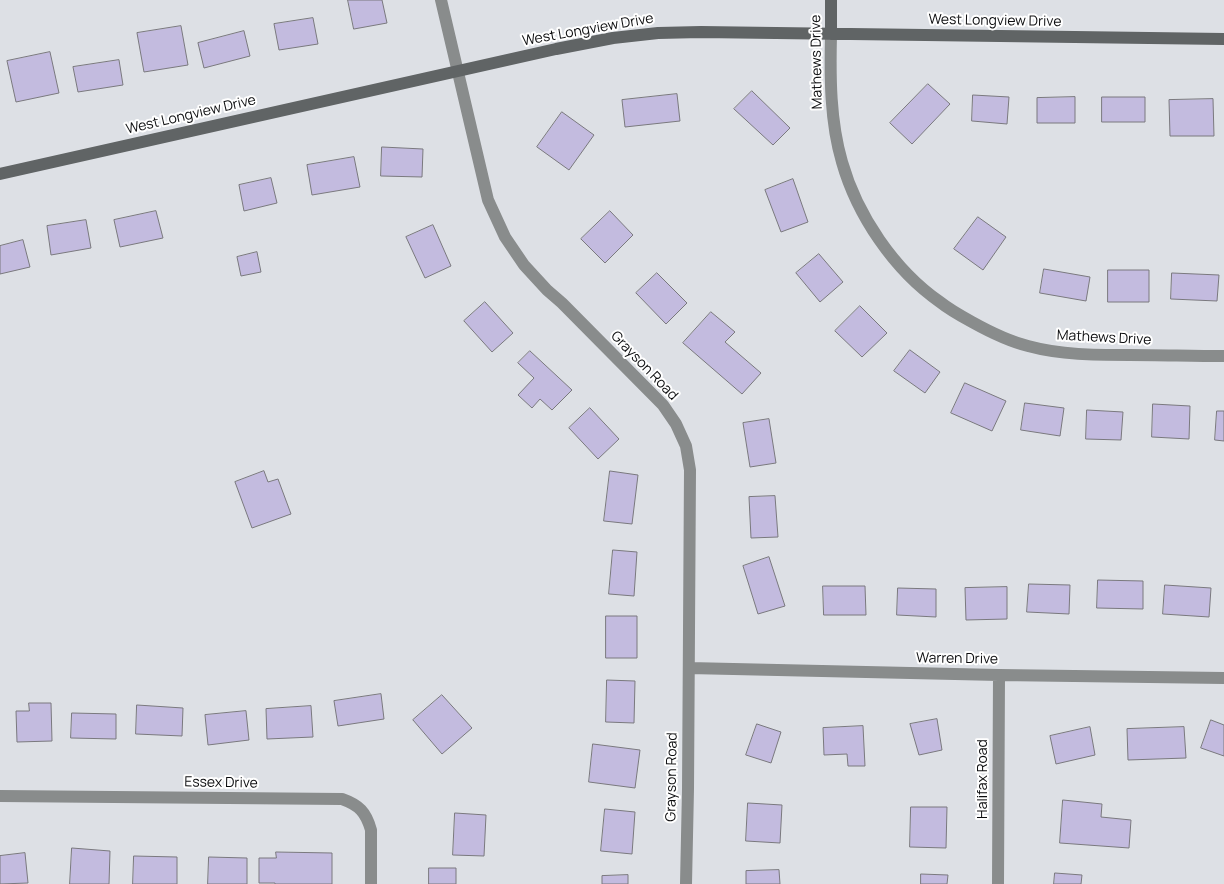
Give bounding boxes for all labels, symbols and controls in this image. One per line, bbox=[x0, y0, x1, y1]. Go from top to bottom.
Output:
street label: West Longview Drive bbox=[521, 10, 655, 50]
street label: West Longview Drive bbox=[928, 11, 1062, 31]
street label: Mathews Drive bbox=[808, 15, 826, 109]
street label: West Longview Drive bbox=[124, 92, 258, 138]
street label: Mathews Drive bbox=[1056, 327, 1152, 349]
street label: Grayson Road bbox=[607, 328, 681, 404]
street label: Warren Drive bbox=[916, 650, 998, 668]
street label: Grayson Road bbox=[663, 732, 681, 822]
street label: Halifax Road bbox=[975, 739, 991, 819]
street label: Essex Drive bbox=[184, 774, 258, 792]

